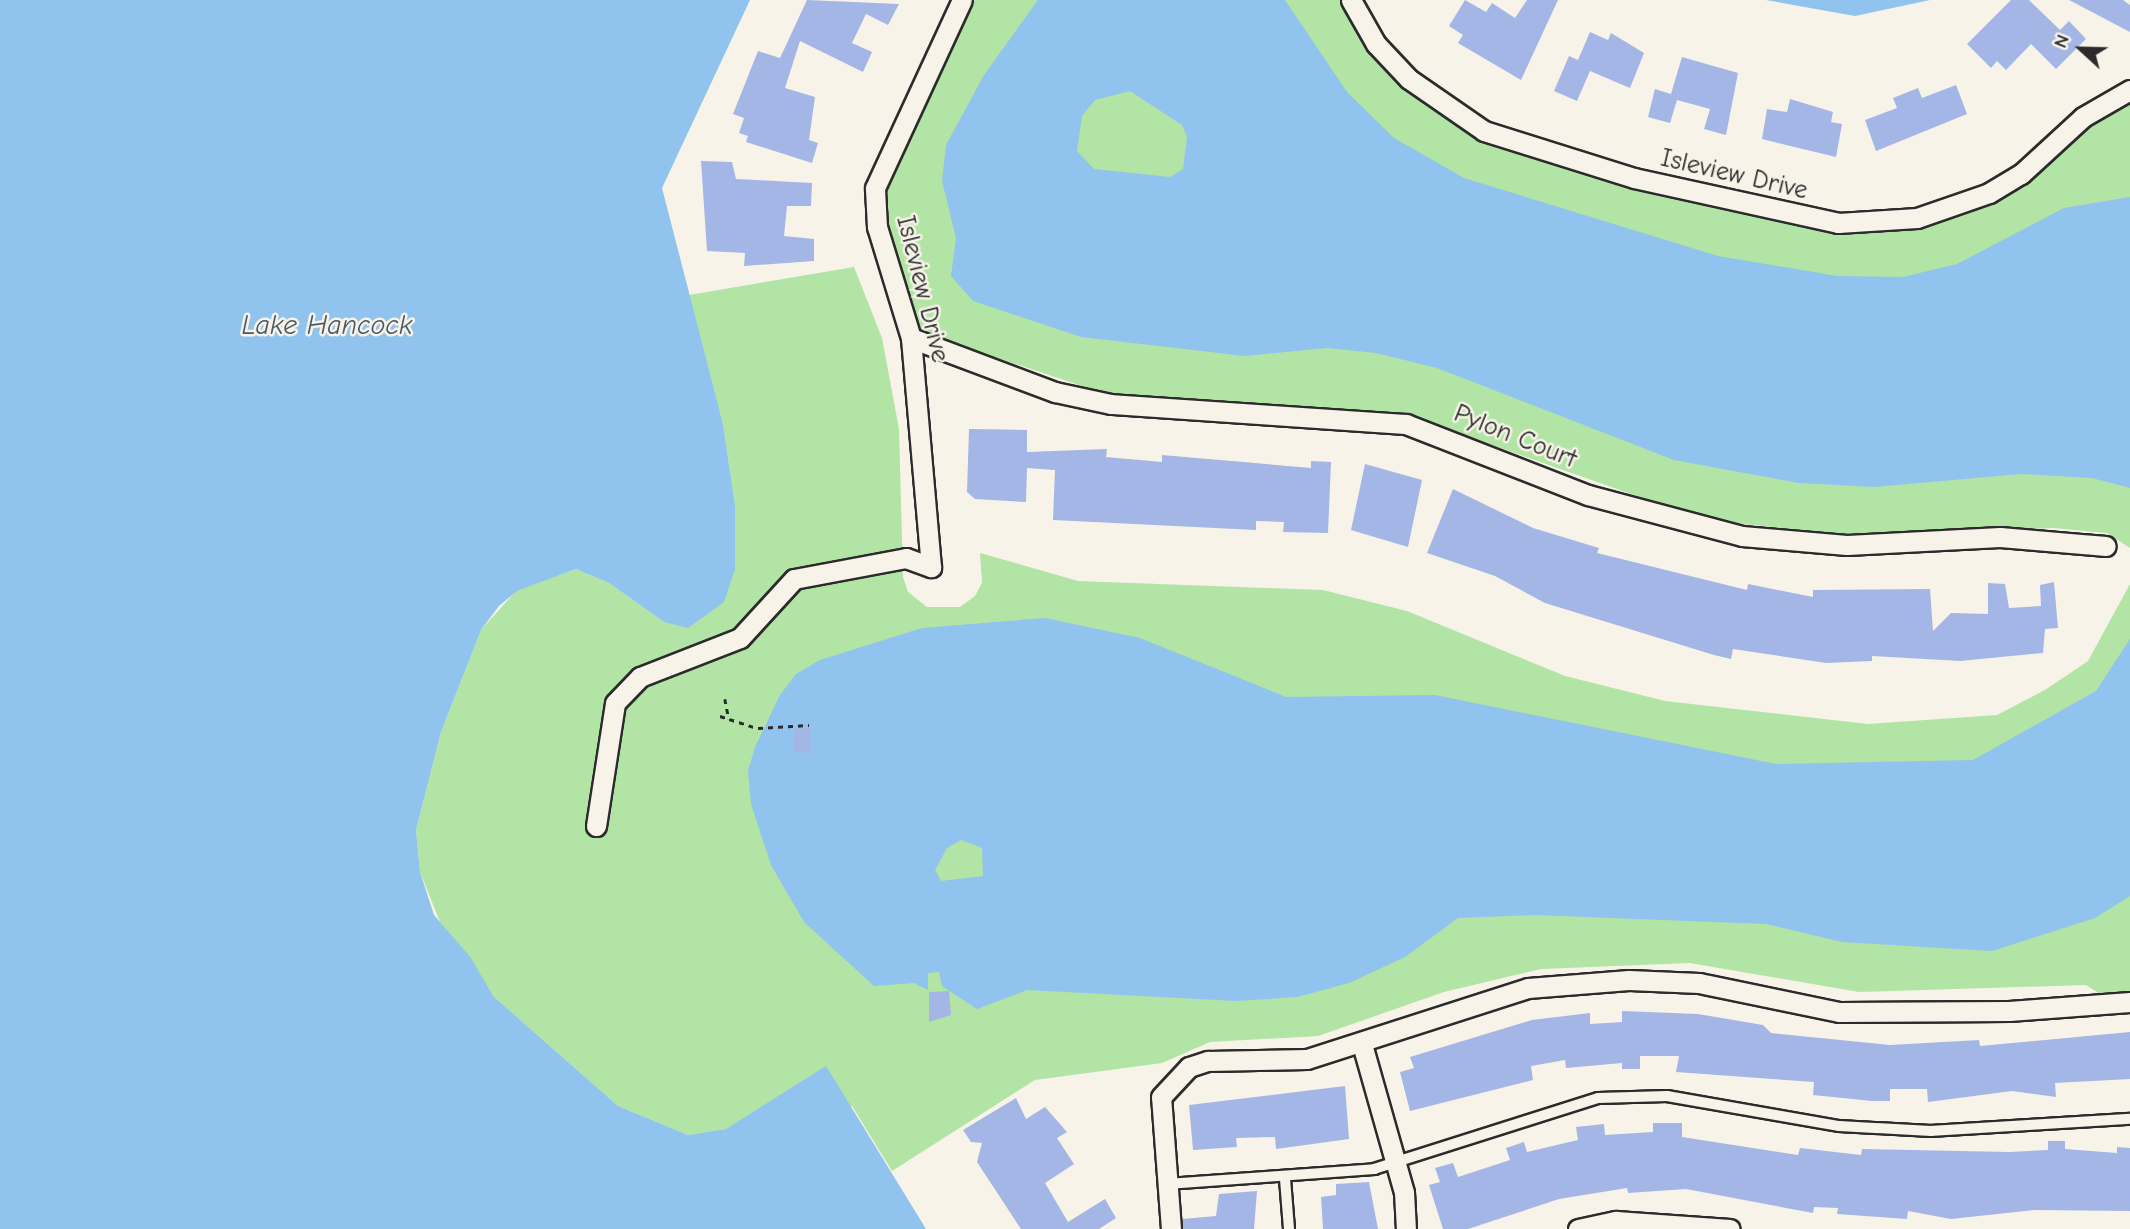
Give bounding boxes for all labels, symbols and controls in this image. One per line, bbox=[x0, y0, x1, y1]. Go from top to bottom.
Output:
north arrow bbox=[2046, 14, 2116, 84]
text: N bbox=[2049, 31, 2074, 51]
street label: Isleview Drive bbox=[1658, 143, 1810, 207]
street label: Isleview Drive bbox=[889, 213, 955, 365]
water label: Lake Hancock bbox=[242, 308, 412, 342]
street label: Pylon Court bbox=[1449, 398, 1581, 476]

